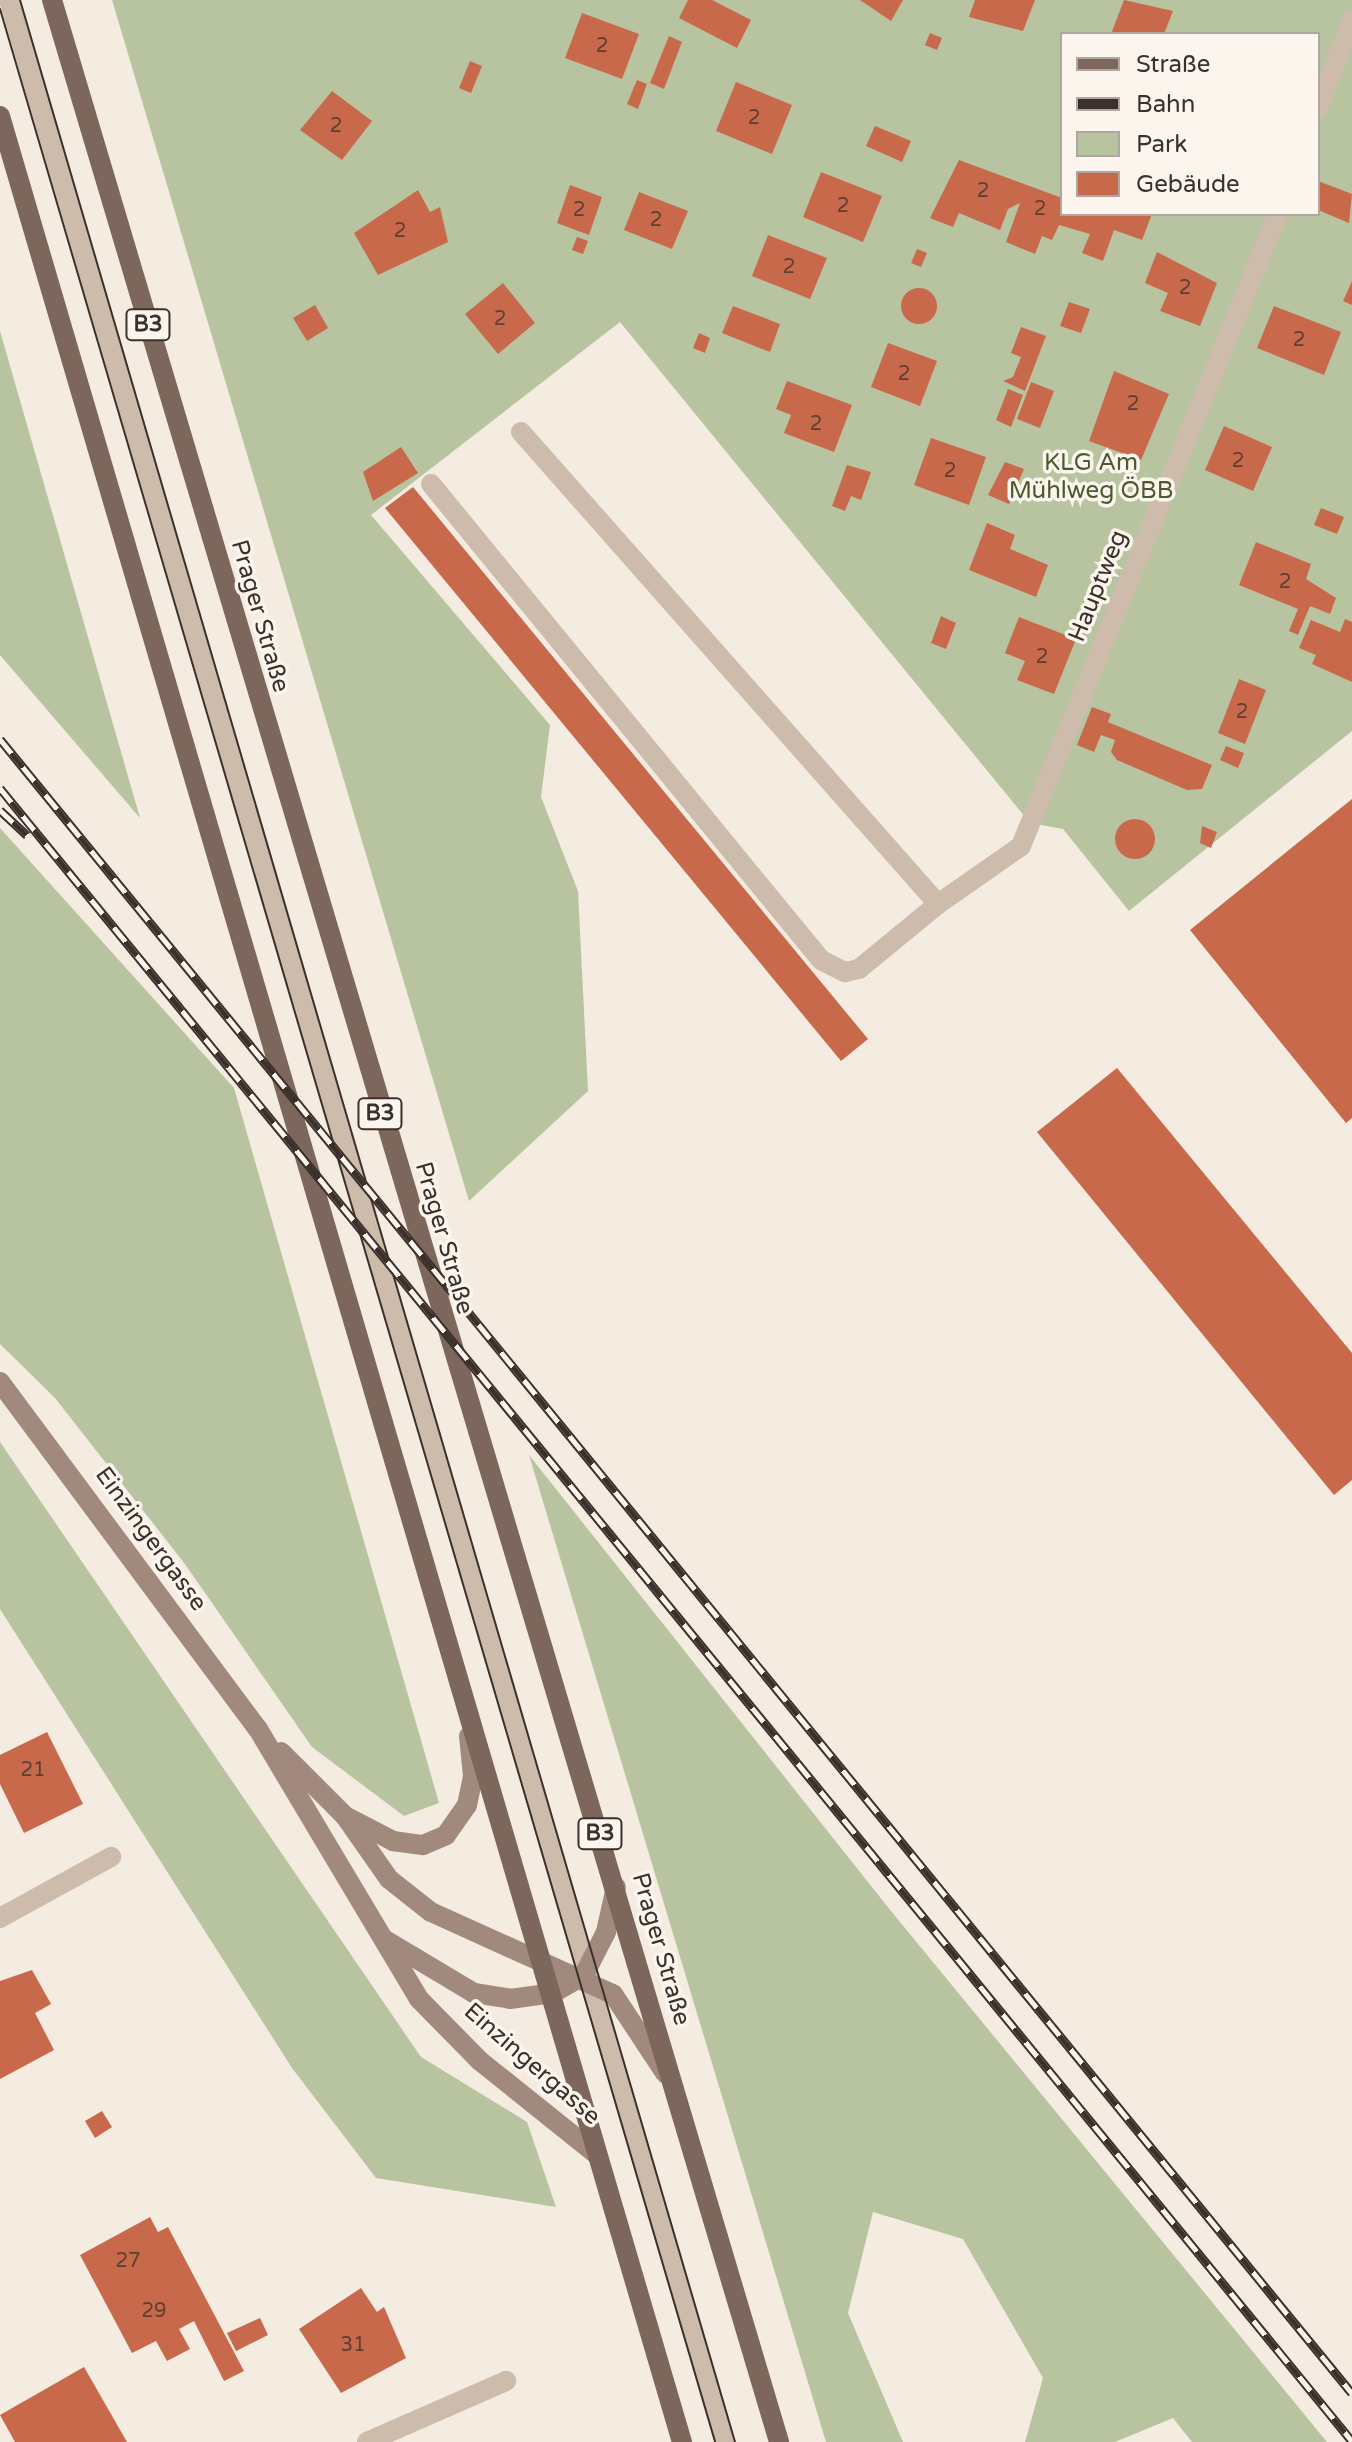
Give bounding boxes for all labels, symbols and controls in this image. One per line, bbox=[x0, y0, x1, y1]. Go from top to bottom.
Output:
legend bbox=[1060, 32, 1320, 216]
house number: 2 bbox=[596, 34, 608, 58]
text: Straße bbox=[1136, 50, 1210, 79]
text: Bahn bbox=[1136, 90, 1195, 119]
house number: 2 bbox=[748, 106, 760, 130]
house number: 2 bbox=[330, 114, 342, 138]
text: Park bbox=[1136, 130, 1187, 159]
text: Gebäude bbox=[1136, 170, 1240, 199]
house number: 2 bbox=[977, 179, 989, 203]
house number: 2 bbox=[837, 194, 849, 218]
house number: 2 bbox=[1034, 197, 1046, 221]
house number: 2 bbox=[573, 198, 585, 222]
house number: 2 bbox=[650, 208, 662, 232]
house number: 2 bbox=[394, 219, 406, 243]
house number: 2 bbox=[783, 255, 795, 279]
house number: 2 bbox=[1179, 276, 1191, 300]
road number: B3 bbox=[124, 307, 172, 343]
house number: 2 bbox=[494, 307, 506, 331]
house number: 2 bbox=[1293, 328, 1305, 352]
house number: 2 bbox=[898, 362, 910, 386]
house number: 2 bbox=[1127, 392, 1139, 416]
house number: 2 bbox=[810, 412, 822, 436]
park label: KLG Am Mühlweg ÖBB bbox=[1009, 449, 1173, 505]
house number: 2 bbox=[1232, 449, 1244, 473]
house number: 2 bbox=[944, 459, 956, 483]
street label: Hauptweg bbox=[1063, 526, 1133, 646]
street label: Prager Straße bbox=[225, 537, 295, 695]
house number: 2 bbox=[1279, 570, 1291, 594]
house number: 2 bbox=[1036, 645, 1048, 669]
house number: 2 bbox=[1236, 700, 1248, 724]
road number: B3 bbox=[356, 1096, 404, 1132]
street label: Prager Straße bbox=[409, 1159, 479, 1317]
street label: Einzingergasse bbox=[89, 1461, 213, 1617]
house number: 21 bbox=[20, 1758, 46, 1782]
road number: B3 bbox=[576, 1816, 624, 1852]
street label: Prager Straße bbox=[626, 1870, 696, 2028]
street label: Einzingergasse bbox=[458, 1997, 606, 2131]
house number: 27 bbox=[115, 2249, 141, 2273]
house number: 29 bbox=[141, 2299, 167, 2323]
house number: 31 bbox=[340, 2333, 366, 2357]

